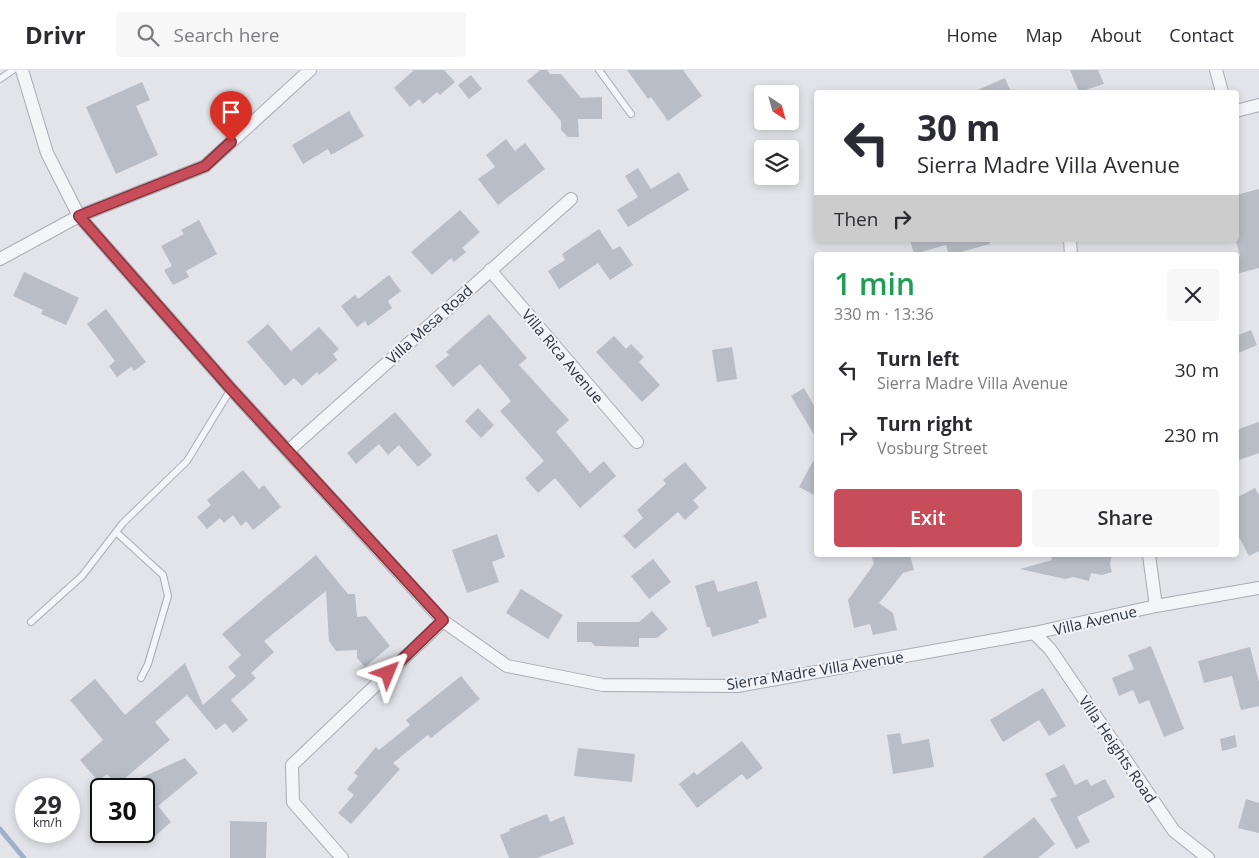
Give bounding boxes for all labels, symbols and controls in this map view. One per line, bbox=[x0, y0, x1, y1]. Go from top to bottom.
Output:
search box bbox=[116, 12, 466, 57]
text: Drivr bbox=[25, 18, 86, 51]
icon: search bbox=[134, 21, 162, 49]
text: Search here bbox=[174, 22, 279, 48]
text: Home bbox=[947, 23, 997, 47]
text: Map bbox=[1025, 23, 1063, 47]
text: About bbox=[1091, 23, 1141, 47]
text: Contact bbox=[1169, 23, 1234, 47]
north arrow bbox=[754, 85, 799, 130]
map controls bbox=[754, 85, 799, 185]
pin bbox=[210, 91, 252, 142]
icon: arrive bbox=[217, 98, 245, 126]
text: 30 m bbox=[917, 104, 1000, 151]
icon: left bbox=[834, 110, 899, 175]
button: layers bbox=[754, 140, 799, 185]
text: Sierra Madre Villa Avenue bbox=[917, 149, 1180, 179]
icon: right bbox=[888, 205, 916, 233]
text: Then bbox=[834, 206, 878, 232]
text: 1 min bbox=[834, 263, 915, 304]
button: close bbox=[1167, 269, 1219, 321]
street label: Villa Mesa Road bbox=[382, 280, 476, 368]
text: 330 m · 13:36 bbox=[834, 303, 934, 325]
street label: Villa Rica Avenue bbox=[518, 305, 608, 407]
text: Turn left bbox=[877, 346, 959, 372]
icon: left bbox=[834, 356, 862, 384]
text: 30 m bbox=[1175, 357, 1219, 383]
text: Sierra Madre Villa Avenue bbox=[877, 372, 1068, 394]
text: Turn right bbox=[877, 411, 972, 437]
icon: right bbox=[834, 421, 862, 449]
text: 230 m bbox=[1164, 422, 1219, 448]
text: Vosburg Street bbox=[877, 437, 987, 459]
button: Exit bbox=[834, 489, 1022, 547]
button: Share bbox=[1032, 489, 1219, 547]
street label: Villa Avenue bbox=[1051, 601, 1139, 639]
position arrow bbox=[361, 646, 413, 698]
street label: Sierra Madre Villa Avenue bbox=[725, 646, 905, 694]
street label: Villa Heights Road bbox=[1075, 691, 1161, 807]
speed limit sign: 30 bbox=[90, 778, 155, 843]
text: 29 bbox=[33, 787, 62, 821]
text: km/h bbox=[33, 814, 62, 831]

